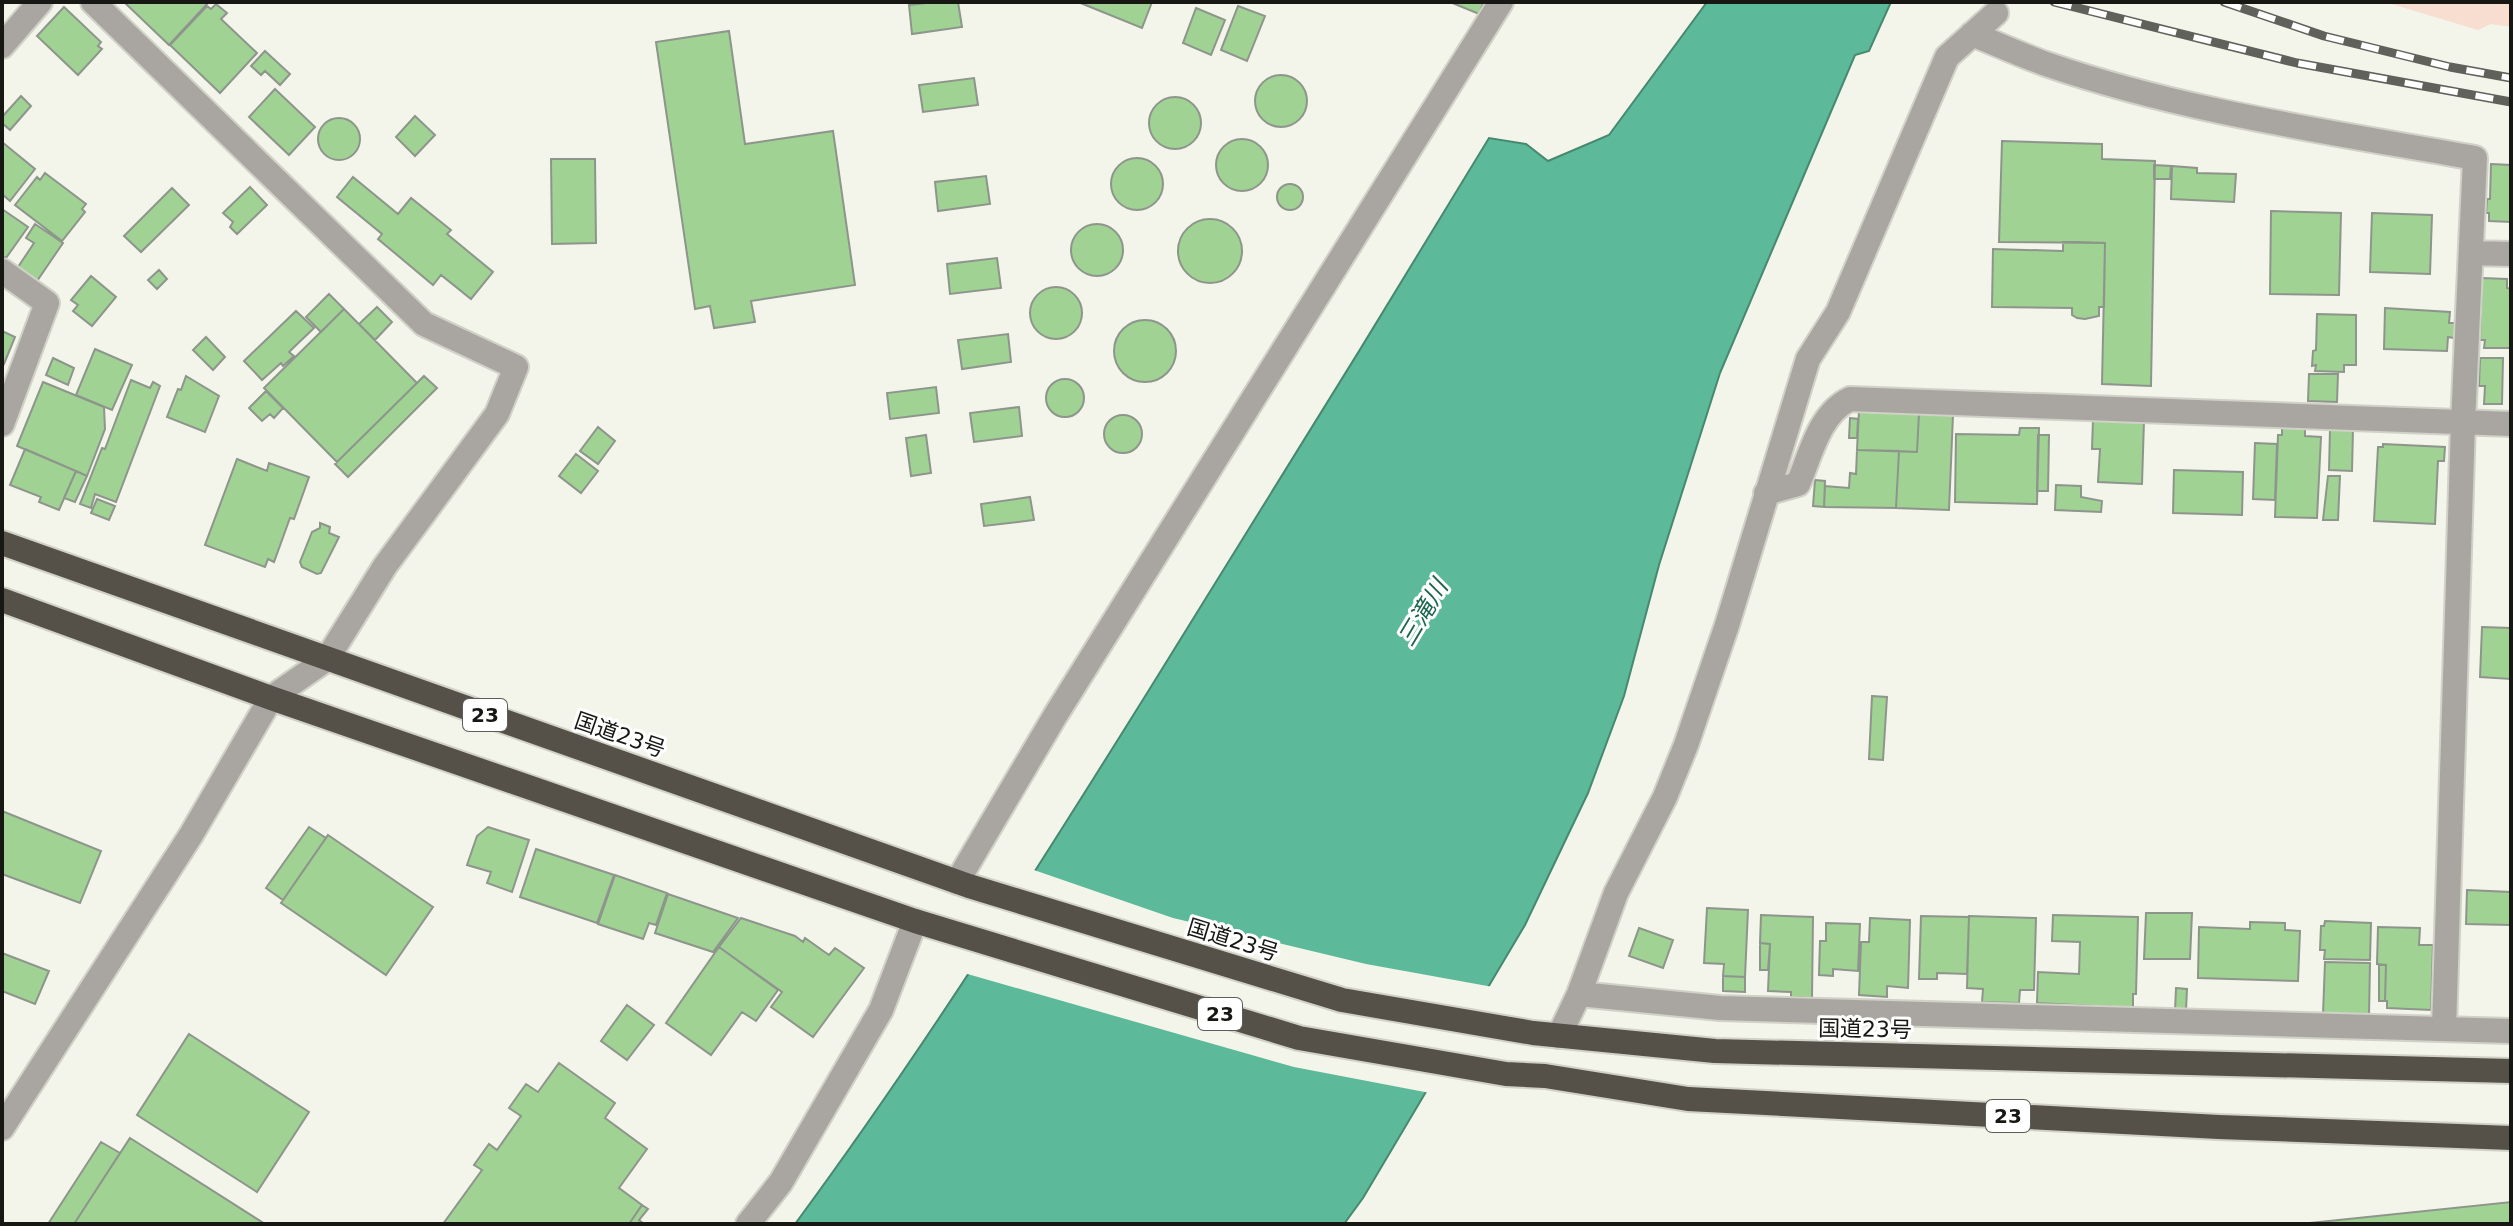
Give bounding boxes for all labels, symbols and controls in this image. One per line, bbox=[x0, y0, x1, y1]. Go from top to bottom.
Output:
water label: 三滝川 bbox=[1392, 572, 1455, 651]
road number: 23 bbox=[463, 699, 507, 731]
street label: 国道23号 bbox=[571, 708, 669, 762]
street label: 国道23号 bbox=[1184, 914, 1282, 966]
road number: 23 bbox=[1198, 998, 1242, 1030]
street label: 国道23号 bbox=[1818, 1016, 1912, 1042]
road number: 23 bbox=[1986, 1100, 2030, 1132]

